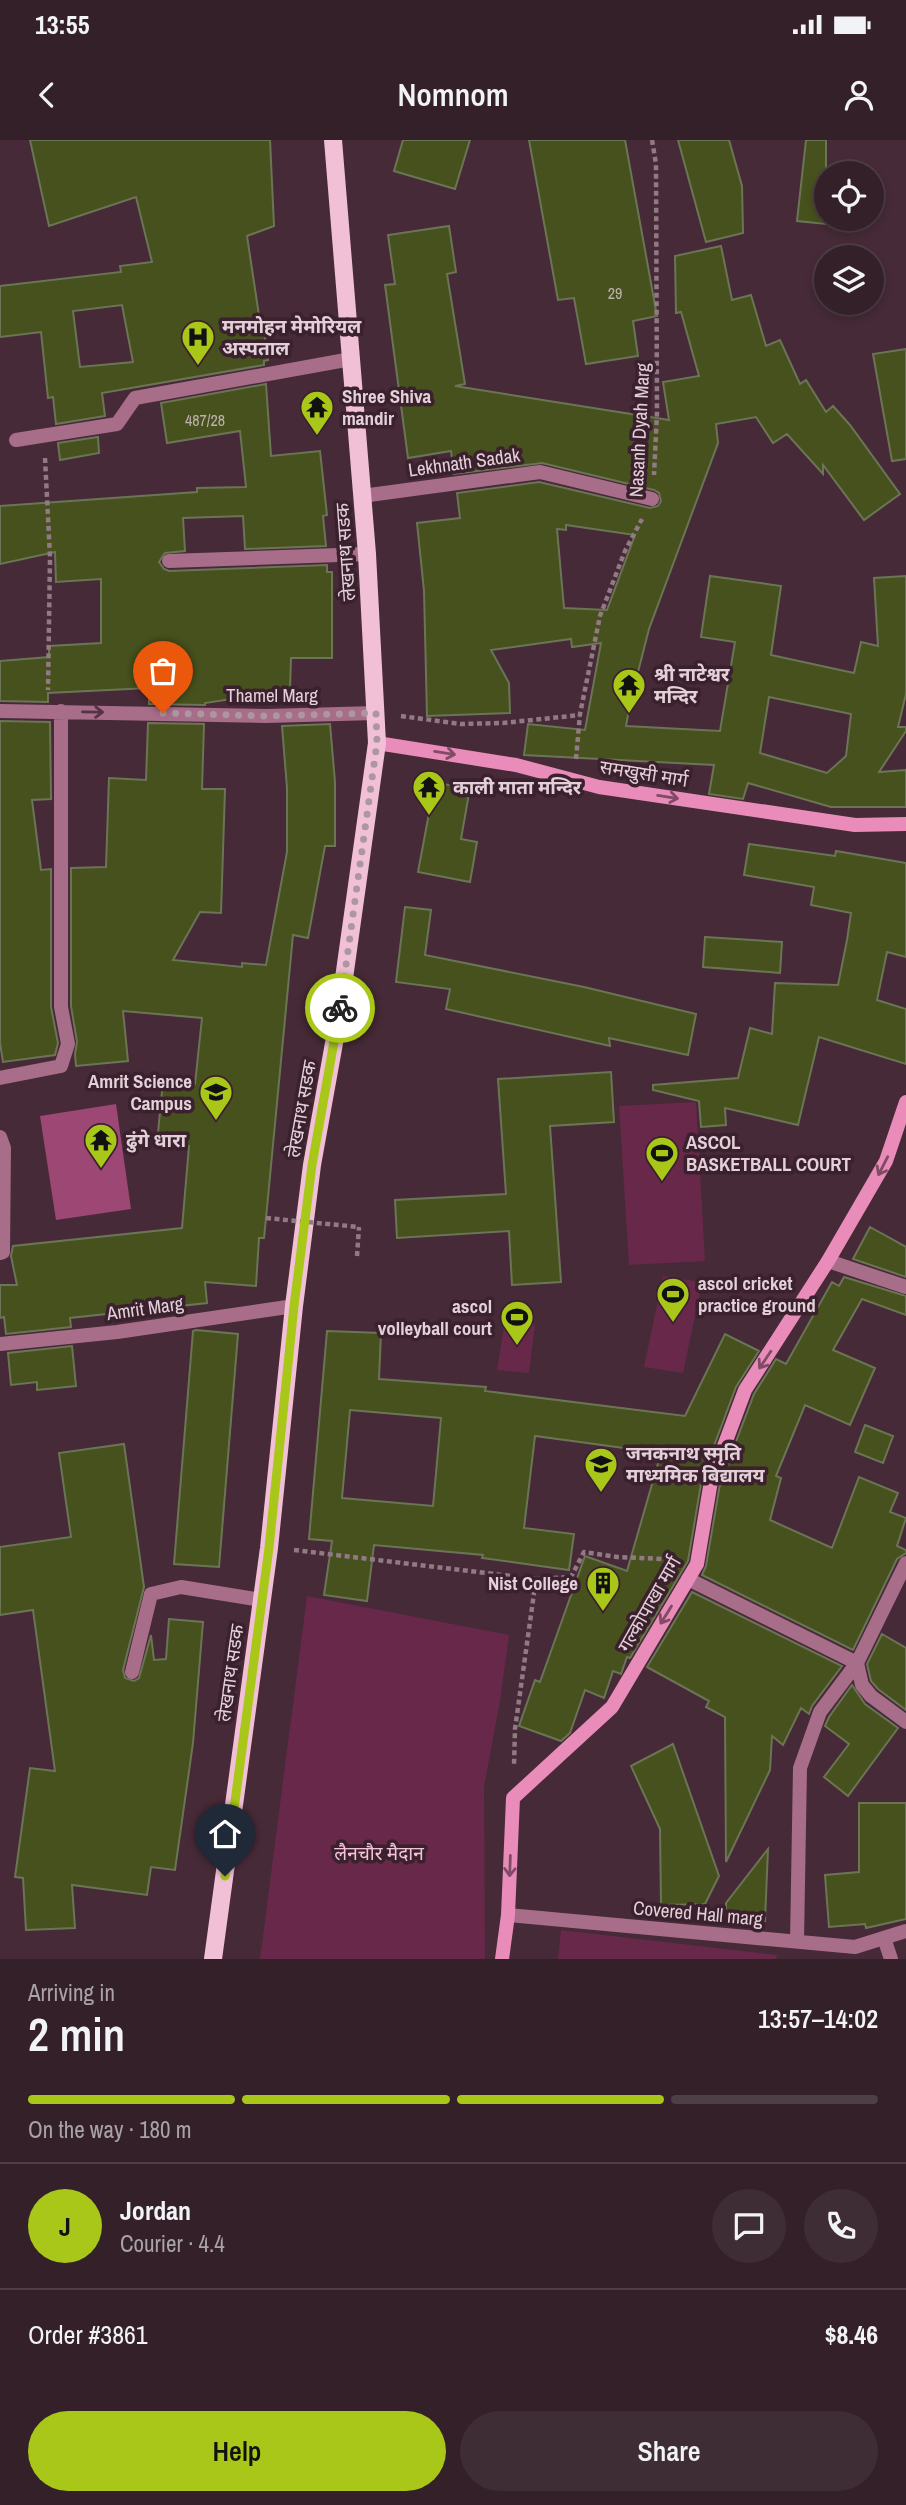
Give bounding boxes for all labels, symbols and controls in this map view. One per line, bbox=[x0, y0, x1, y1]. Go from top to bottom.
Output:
text: 13:55 bbox=[35, 7, 90, 42]
text: Nomnom bbox=[397, 73, 509, 116]
icon: back bbox=[28, 76, 66, 114]
icon: person bbox=[840, 76, 878, 114]
map controls bbox=[814, 161, 884, 315]
button: locate bbox=[814, 161, 884, 231]
button: layers bbox=[814, 245, 884, 315]
house number: 29 bbox=[608, 282, 622, 304]
place label: मनमोहन मेमोरियल अस्पताल bbox=[222, 313, 362, 361]
hospital icon: मनमोहन मेमोरियल अस्पताल bbox=[179, 318, 217, 367]
street label: Nasanh Dyah Marg bbox=[623, 362, 656, 498]
place label: Shree Shiva mandir bbox=[342, 383, 432, 431]
temple icon: Shree Shiva mandir bbox=[298, 388, 336, 437]
house number: 487/28 bbox=[185, 409, 225, 431]
street label: Lekhnath Sadak bbox=[406, 441, 522, 483]
street label: लेखनाथ सडक bbox=[329, 502, 361, 602]
pin bbox=[133, 641, 193, 713]
icon: bag bbox=[144, 652, 182, 690]
place label: श्री नाटेश्वर मन्दिर bbox=[654, 661, 730, 709]
temple icon: श्री नाटेश्वर मन्दिर bbox=[610, 666, 648, 715]
street label: Thamel Marg bbox=[226, 682, 318, 708]
one-way arrow bbox=[81, 705, 104, 719]
one-way arrow bbox=[433, 747, 456, 760]
street label: समखुसी मार्ग bbox=[598, 753, 691, 793]
temple icon: काली माता मन्दिर bbox=[410, 768, 448, 817]
place label: काली माता मन्दिर bbox=[453, 774, 582, 800]
one-way arrow bbox=[656, 791, 679, 804]
courier bbox=[305, 973, 375, 1043]
icon: bike bbox=[321, 989, 359, 1027]
street label: लेखनाथ सडक bbox=[280, 1058, 322, 1159]
place label: Amrit Science Campus bbox=[88, 1068, 192, 1116]
school or university icon: Amrit Science Campus bbox=[197, 1073, 235, 1122]
temple icon: ढुंगे धारा bbox=[82, 1121, 120, 1170]
place label: ढुंगे धारा bbox=[126, 1127, 187, 1153]
place label: ASCOL BASKETBALL COURT bbox=[686, 1129, 852, 1177]
sports icon: ASCOL BASKETBALL COURT bbox=[643, 1134, 681, 1183]
one-way arrow bbox=[875, 1155, 889, 1176]
place label: ascol cricket practice ground bbox=[698, 1270, 816, 1318]
sports icon: ascol cricket practice ground bbox=[654, 1275, 692, 1324]
street label: Amrit Marg bbox=[104, 1290, 185, 1326]
place label: ascol volleyball court bbox=[378, 1293, 492, 1341]
sports icon: ascol volleyball court bbox=[498, 1298, 536, 1347]
one-way arrow bbox=[757, 1350, 772, 1369]
place label: जनकनाथ स्मृति माध्यमिक बिद्यालय bbox=[626, 1440, 765, 1488]
school or university icon: जनकनाथ स्मृति माध्यमिक बिद्यालय bbox=[582, 1445, 620, 1494]
street label: गल्कोपाखा मार्ग bbox=[611, 1551, 687, 1657]
building icon: Nist College bbox=[584, 1564, 622, 1613]
place label: Nist College bbox=[488, 1570, 578, 1596]
one-way arrow bbox=[658, 1604, 672, 1624]
street label: लेखनाथ सडक bbox=[210, 1622, 250, 1723]
pin bbox=[195, 1804, 255, 1876]
icon: home bbox=[206, 1815, 244, 1853]
park label: लैनचौर मैदान bbox=[334, 1840, 424, 1866]
one-way arrow bbox=[503, 1854, 516, 1877]
street label: Covered Hall marg bbox=[632, 1894, 764, 1932]
text: Arriving in bbox=[28, 1977, 115, 2008]
text: 13:57–14:02 bbox=[758, 2001, 878, 2036]
text: 2 min bbox=[28, 2003, 125, 2065]
text: On the way · 180 m bbox=[28, 2114, 192, 2145]
button: chat bbox=[712, 2189, 786, 2263]
button: phone bbox=[804, 2189, 878, 2263]
text: Jordan bbox=[120, 2193, 191, 2228]
text: J bbox=[59, 2209, 71, 2244]
text: Courier · 4.4 bbox=[120, 2228, 225, 2259]
text: Order #3861 bbox=[28, 2317, 148, 2352]
text: $8.46 bbox=[825, 2317, 878, 2352]
button: Help bbox=[28, 2411, 446, 2491]
button: Share bbox=[460, 2411, 878, 2491]

